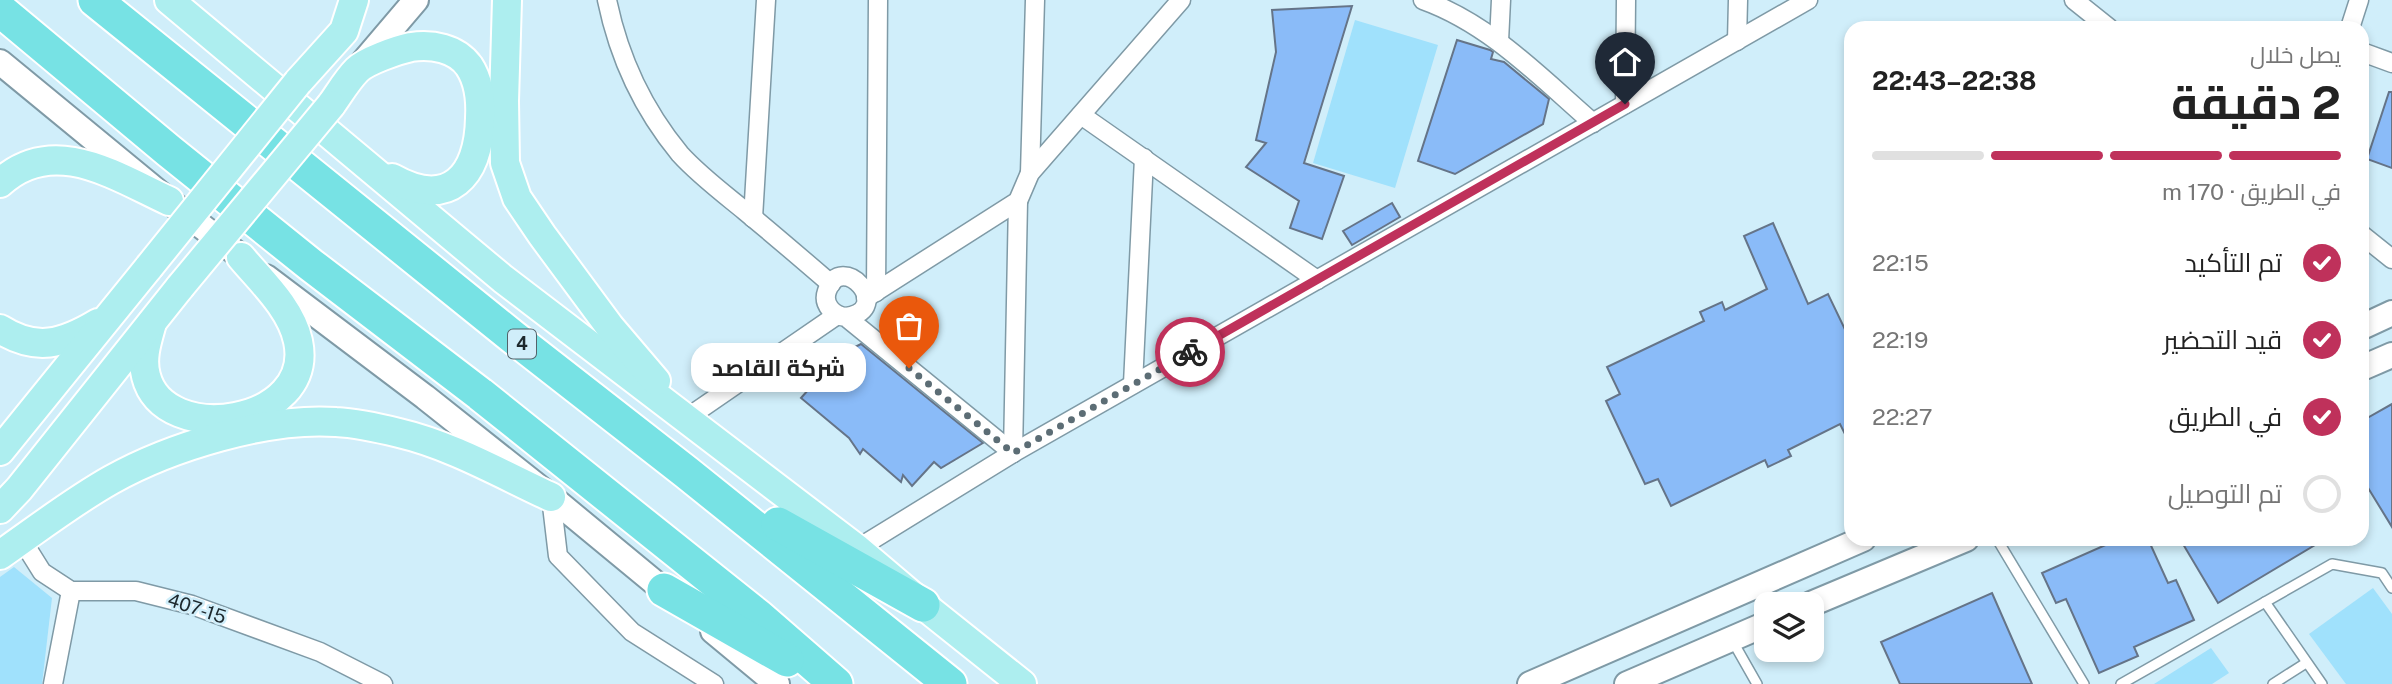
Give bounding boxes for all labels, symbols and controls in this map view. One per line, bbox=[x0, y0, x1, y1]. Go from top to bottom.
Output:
pin bbox=[1595, 32, 1655, 104]
text: يصل خلال bbox=[2250, 41, 2341, 68]
icon: home bbox=[1606, 43, 1644, 81]
text: 22:38–22:43 bbox=[1872, 65, 2036, 96]
text: 2 دقيقة bbox=[2171, 75, 2341, 129]
text: في الطريق · 170 m bbox=[2162, 178, 2341, 205]
icon: check bbox=[2303, 244, 2341, 282]
text: تم التأكيد bbox=[2184, 247, 2282, 278]
text: 22:15 bbox=[1872, 249, 1929, 276]
pin bbox=[879, 296, 939, 368]
icon: bag bbox=[890, 307, 928, 345]
courier bbox=[1155, 317, 1225, 387]
icon: check bbox=[2303, 321, 2341, 359]
text: قيد التحضير bbox=[2163, 324, 2282, 355]
text: 22:19 bbox=[1872, 326, 1928, 353]
road number: 4 bbox=[508, 330, 536, 358]
icon: bike bbox=[1171, 333, 1209, 371]
callout: شركة القاصد bbox=[692, 344, 867, 392]
text: شركة القاصد bbox=[712, 354, 845, 381]
icon: check bbox=[2303, 398, 2341, 436]
text: في الطريق bbox=[2168, 401, 2282, 432]
text: 22:27 bbox=[1872, 403, 1933, 430]
text: تم التوصيل bbox=[2168, 478, 2282, 509]
street label: 407-15 bbox=[165, 588, 229, 628]
map controls bbox=[1754, 592, 1824, 662]
button: layers bbox=[1754, 592, 1824, 662]

